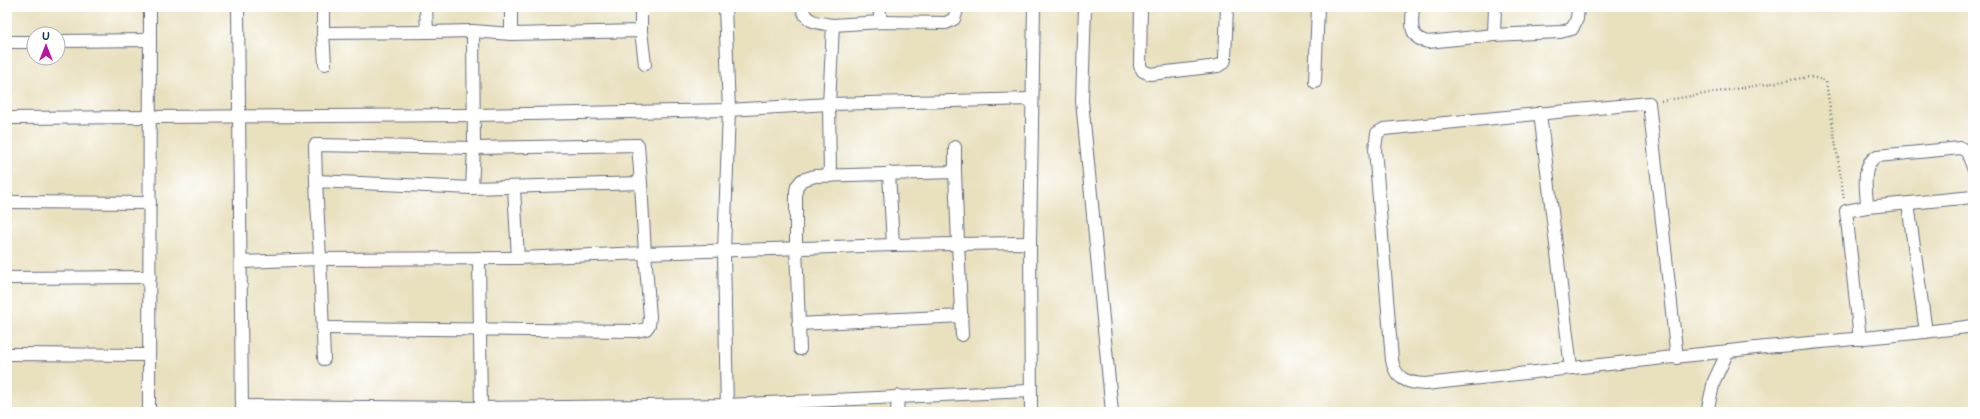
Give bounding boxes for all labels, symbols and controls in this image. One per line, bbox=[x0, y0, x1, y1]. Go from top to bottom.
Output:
north arrow bbox=[26, 26, 66, 66]
text: U bbox=[42, 30, 50, 43]

